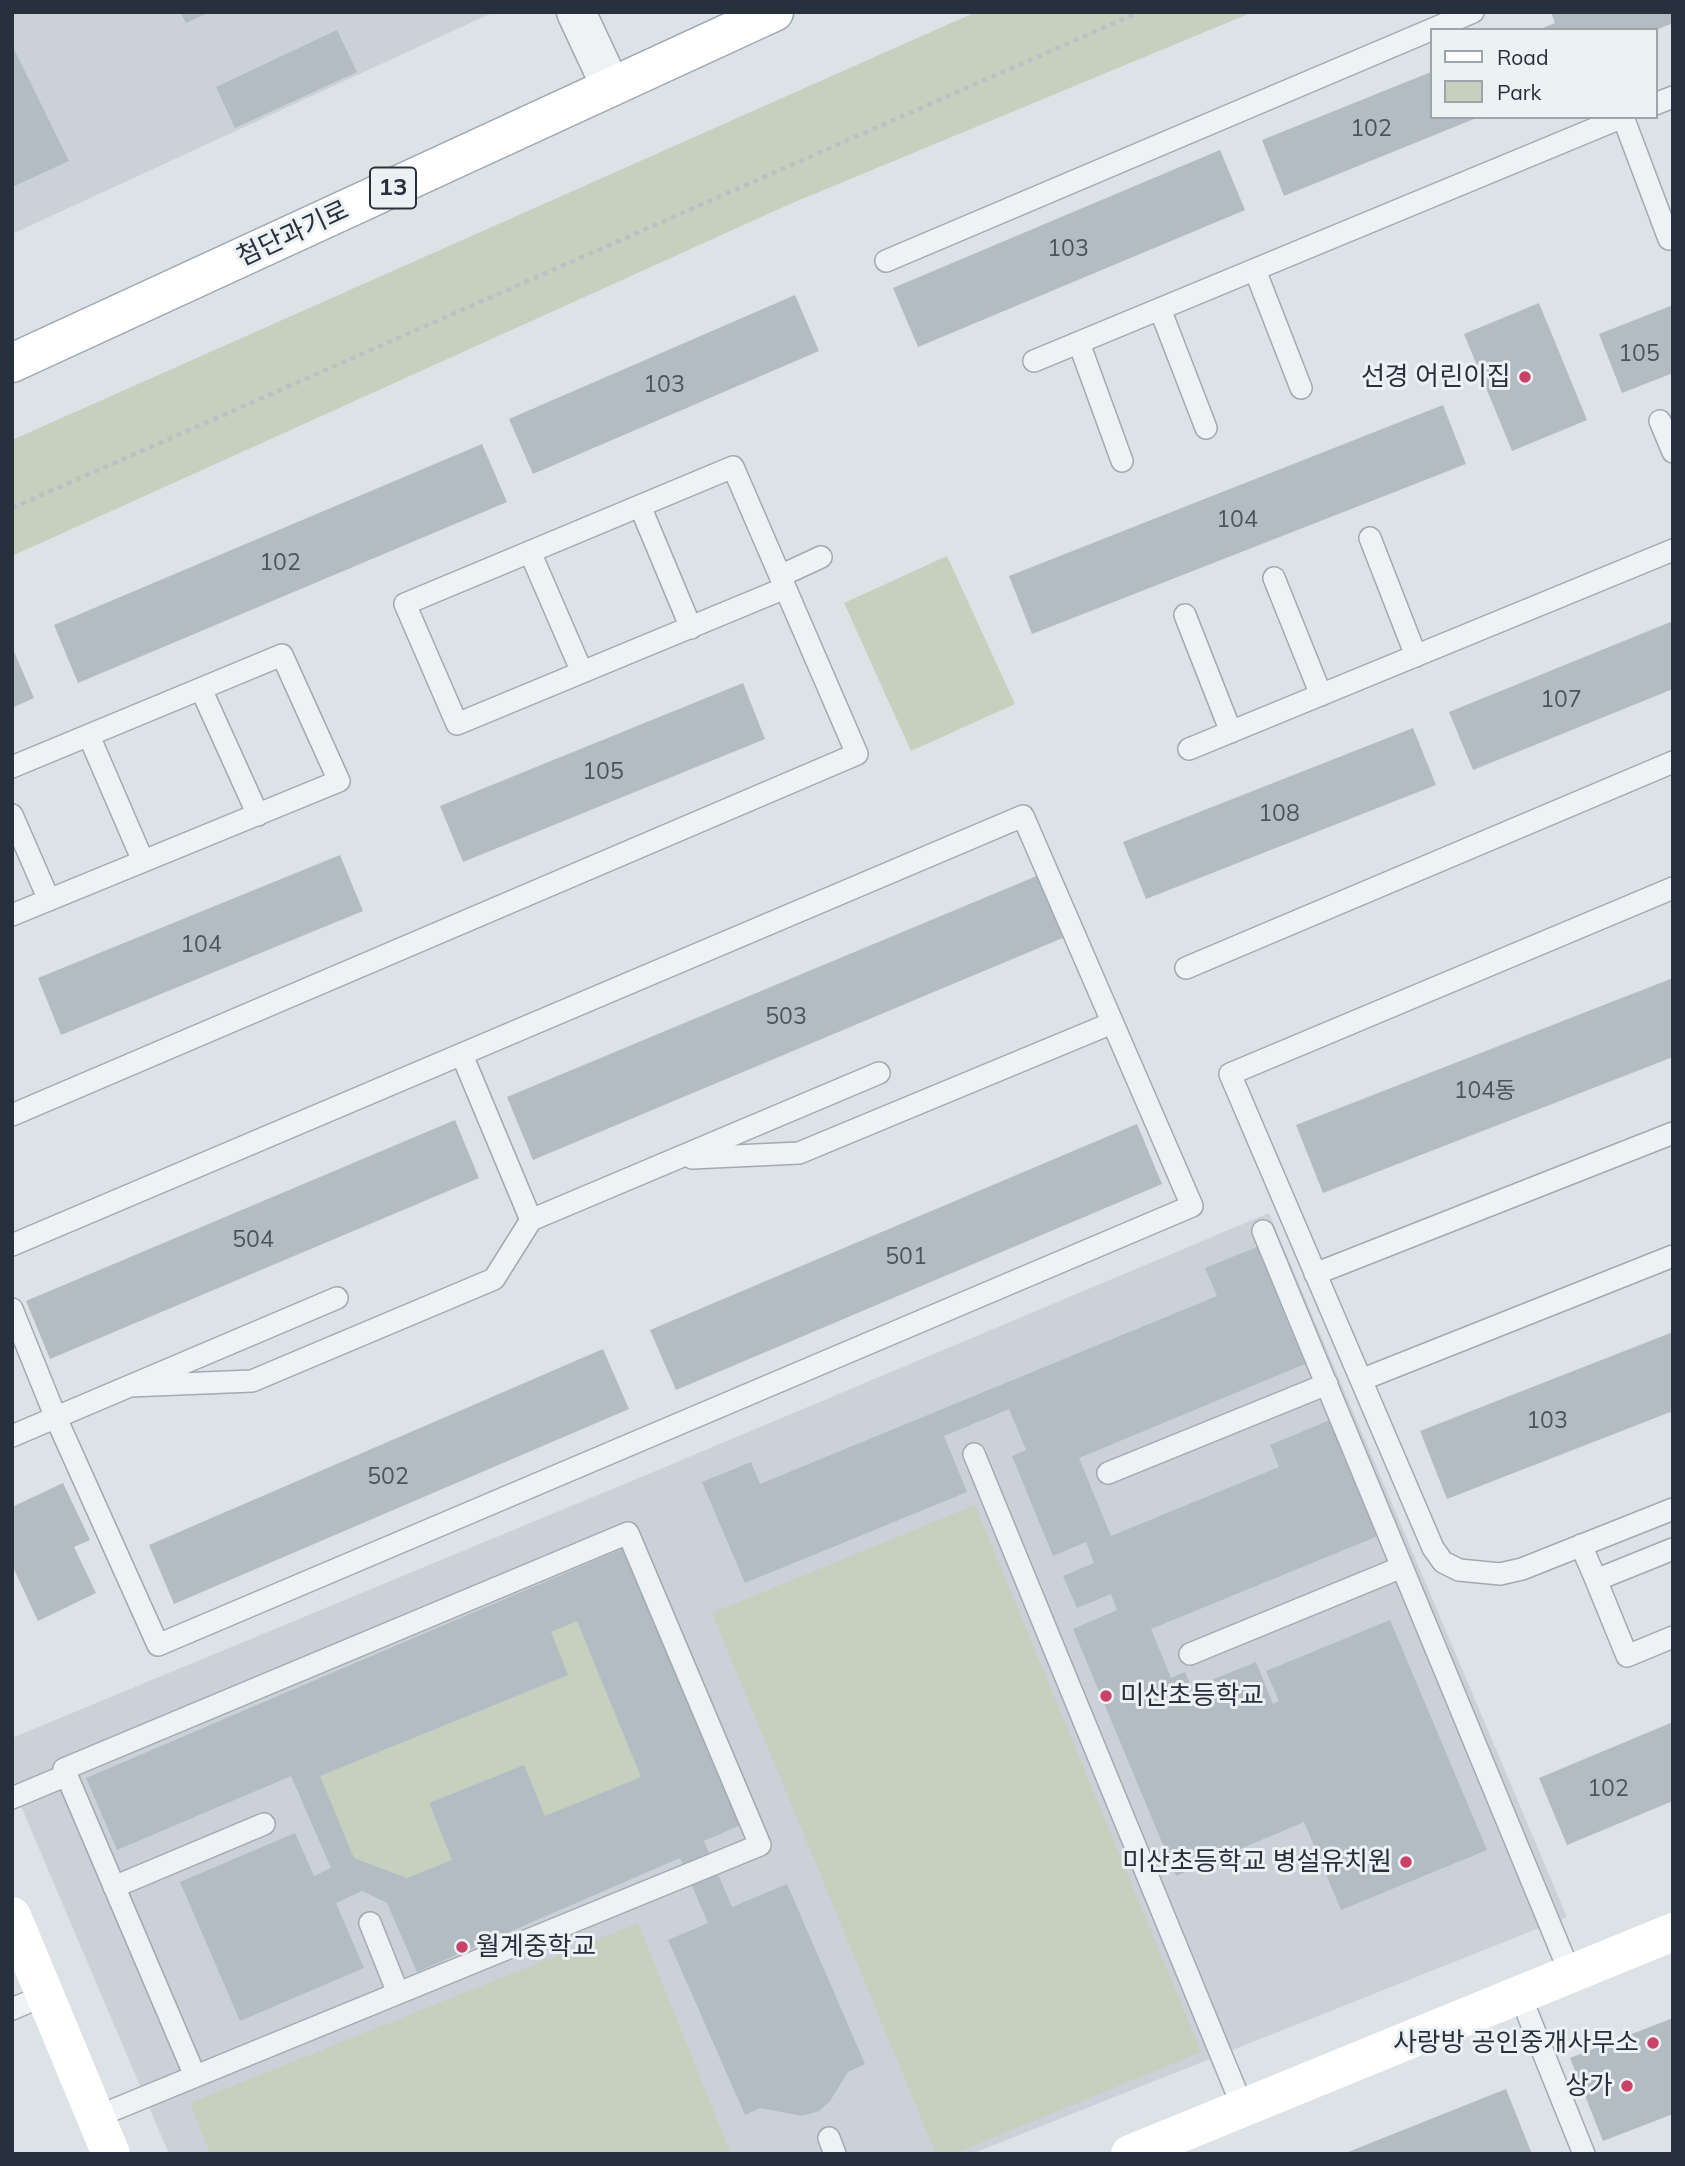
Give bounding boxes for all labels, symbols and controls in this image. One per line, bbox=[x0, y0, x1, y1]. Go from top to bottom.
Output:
legend bbox=[1430, 28, 1657, 119]
text: Road bbox=[1497, 44, 1548, 70]
text: Park bbox=[1497, 79, 1541, 105]
house number: 102 bbox=[1350, 115, 1392, 143]
road number: 13 bbox=[370, 168, 416, 208]
street label: 첨단과기로 bbox=[232, 195, 354, 273]
house number: 103 bbox=[1047, 235, 1089, 263]
house number: 105 bbox=[1618, 340, 1660, 368]
place label: 선경 어린이집 bbox=[1361, 361, 1511, 393]
marker: 선경 어린이집 bbox=[1517, 369, 1533, 385]
house number: 103 bbox=[643, 371, 685, 399]
house number: 104 bbox=[1216, 506, 1258, 534]
house number: 102 bbox=[259, 549, 301, 577]
house number: 107 bbox=[1540, 686, 1582, 714]
house number: 105 bbox=[582, 758, 624, 786]
house number: 108 bbox=[1258, 800, 1300, 828]
house number: 104 bbox=[180, 931, 222, 959]
house number: 503 bbox=[765, 1003, 807, 1031]
house number: 104동 bbox=[1454, 1077, 1516, 1105]
house number: 504 bbox=[232, 1226, 274, 1254]
house number: 501 bbox=[885, 1243, 927, 1271]
house number: 103 bbox=[1526, 1407, 1568, 1435]
house number: 502 bbox=[367, 1463, 409, 1491]
place label: 미산초등학교 bbox=[1120, 1680, 1264, 1712]
marker: 미산초등학교 bbox=[1098, 1688, 1114, 1704]
house number: 102 bbox=[1587, 1775, 1629, 1803]
place label: 미산초등학교 병설유치원 bbox=[1122, 1846, 1392, 1878]
marker: 미산초등학교 병설유치원 bbox=[1398, 1854, 1414, 1870]
place label: 월계중학교 bbox=[476, 1931, 596, 1963]
marker: 월계중학교 bbox=[454, 1939, 470, 1955]
place label: 사랑방 공인중개사무소 bbox=[1393, 2027, 1639, 2059]
marker: 사랑방 공인중개사무소 bbox=[1645, 2035, 1661, 2051]
place label: 상가 bbox=[1565, 2070, 1613, 2102]
marker: 상가 bbox=[1619, 2078, 1635, 2094]

